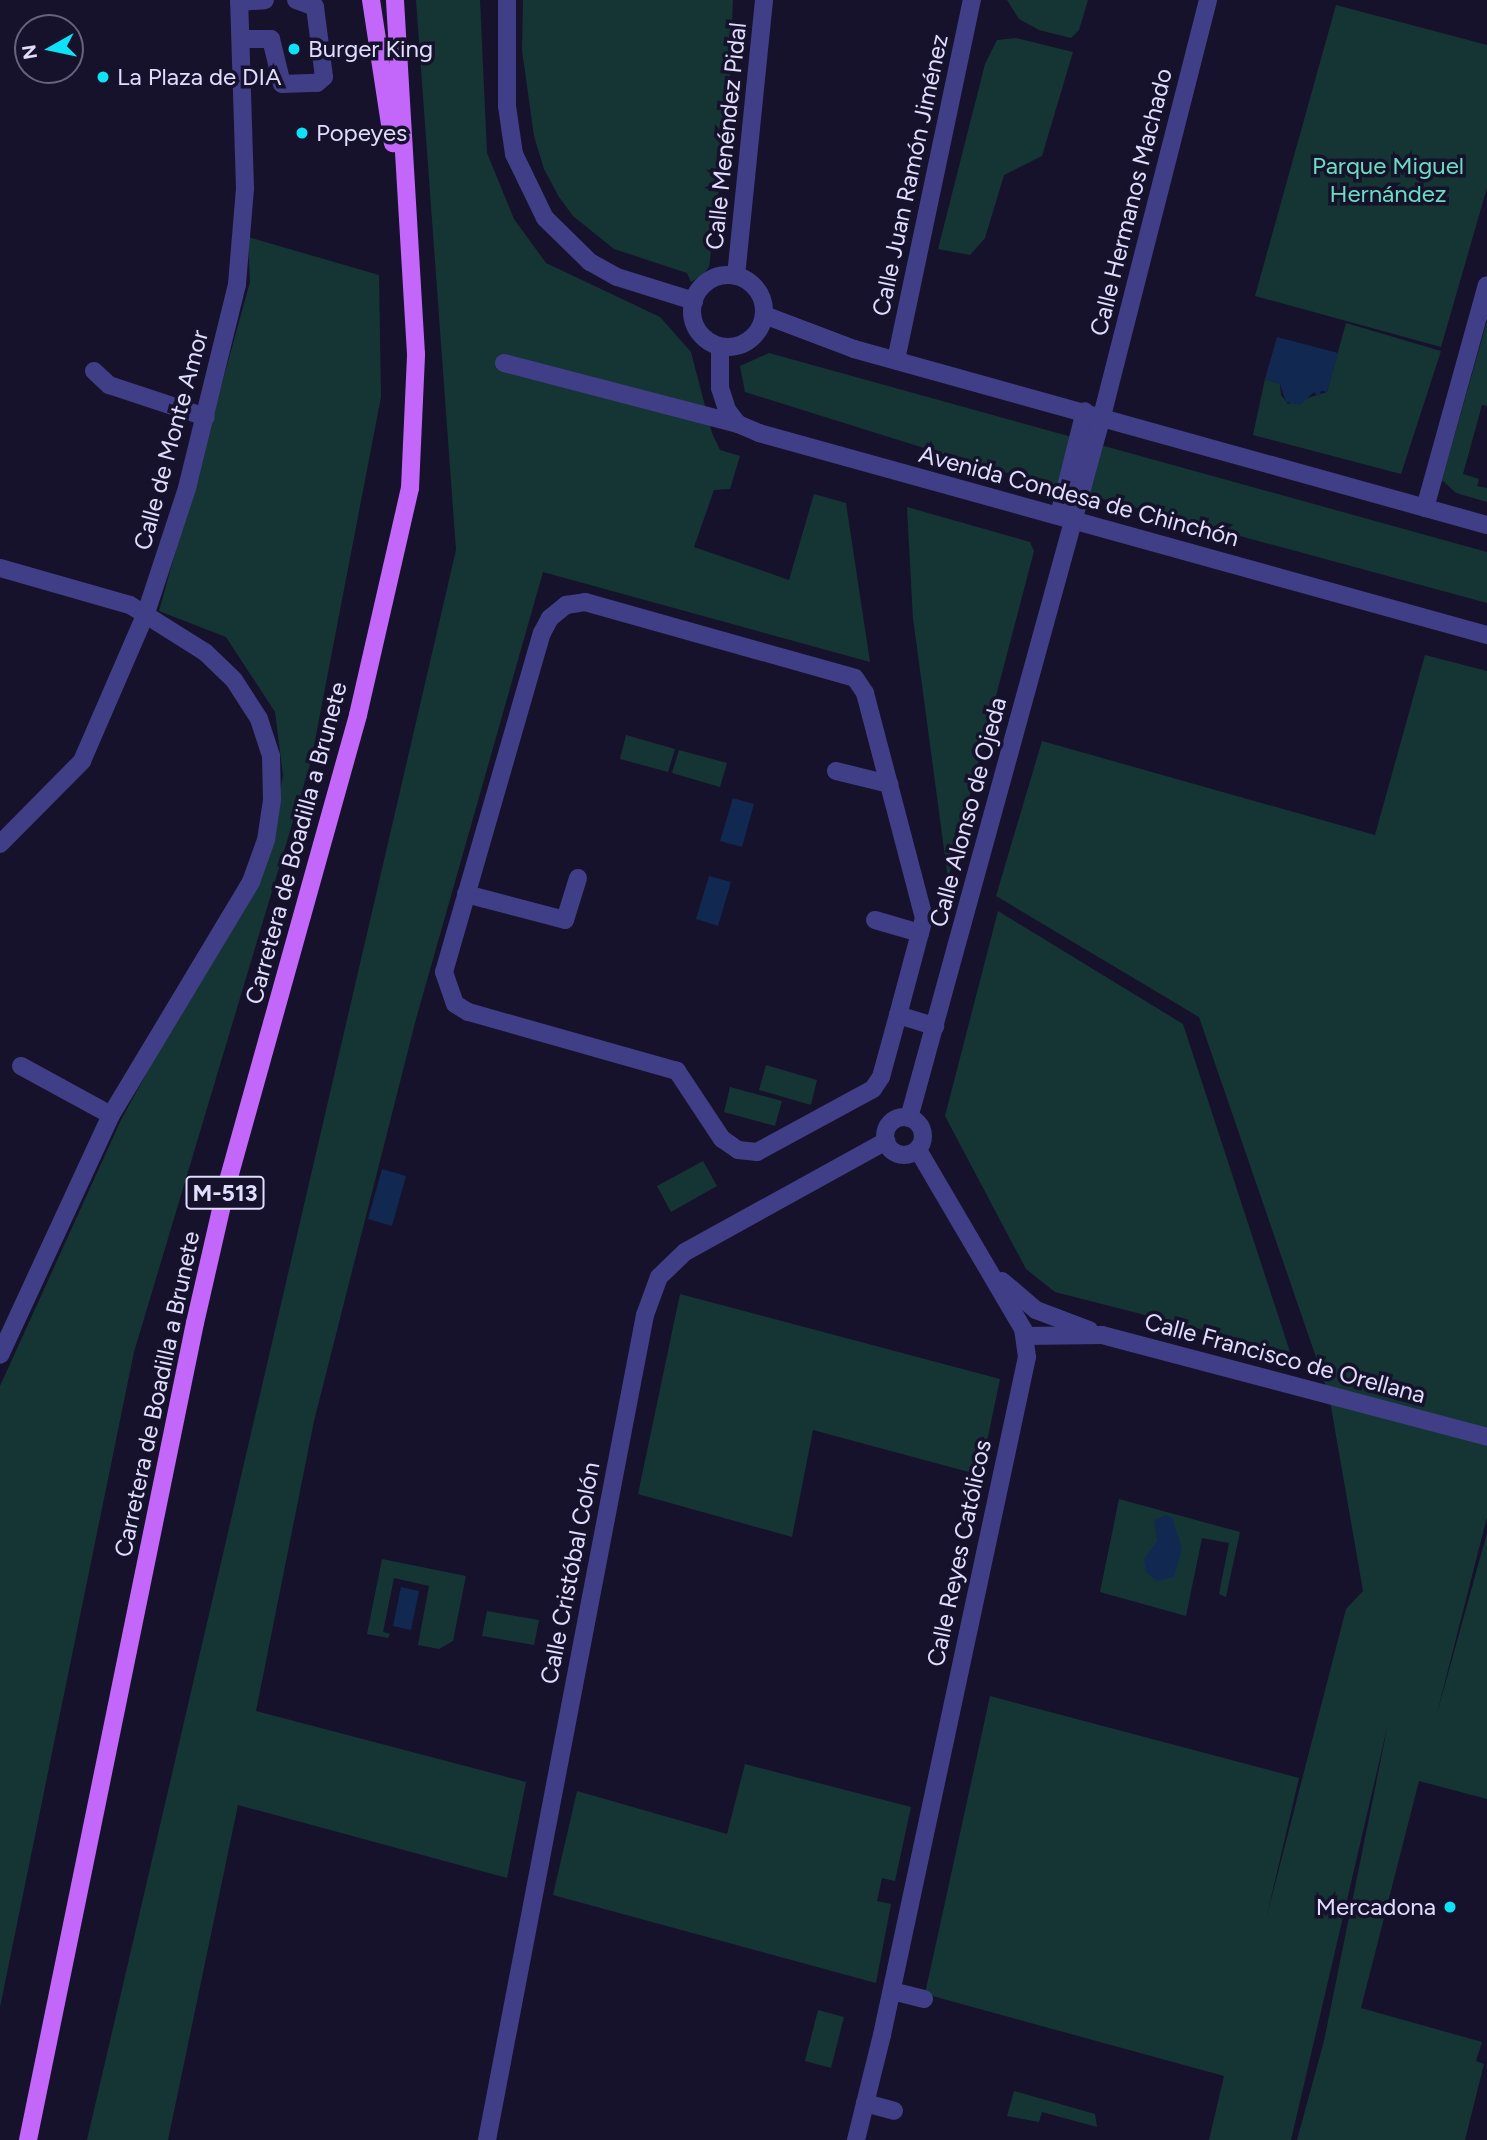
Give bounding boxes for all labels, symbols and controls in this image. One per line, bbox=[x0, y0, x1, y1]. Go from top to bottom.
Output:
north arrow bbox=[14, 14, 84, 84]
street label: Calle Menéndez Pidal bbox=[700, 21, 752, 251]
street label: Calle Juan Ramón Jiménez bbox=[866, 32, 954, 318]
place label: Burger King bbox=[308, 35, 433, 63]
marker: Burger King bbox=[286, 41, 302, 57]
text: N bbox=[17, 43, 42, 61]
place label: La Plaza de DIA bbox=[117, 63, 281, 91]
street label: Calle Hermanos Machado bbox=[1084, 65, 1178, 339]
marker: La Plaza de DIA bbox=[95, 69, 111, 85]
place label: Popeyes bbox=[316, 119, 407, 147]
marker: Popeyes bbox=[294, 125, 310, 141]
park label: Parque Miguel Hernández bbox=[1312, 152, 1464, 208]
street label: Calle de Monte Amor bbox=[128, 327, 214, 553]
street label: Avenida Condesa de Chinchón bbox=[916, 439, 1242, 553]
street label: Carretera de Boadilla a Brunete bbox=[239, 679, 353, 1007]
street label: Calle Alonso de Ojeda bbox=[923, 694, 1013, 930]
road number: M-513 bbox=[185, 1174, 265, 1212]
street label: Carretera de Boadilla a Brunete bbox=[108, 1228, 206, 1560]
street label: Calle Francisco de Orellana bbox=[1141, 1307, 1429, 1409]
street label: Calle Reyes Católicos bbox=[921, 1437, 997, 1669]
street label: Calle Cristóbal Colón bbox=[534, 1460, 606, 1686]
place label: Mercadona bbox=[1316, 1893, 1436, 1921]
marker: Mercadona bbox=[1442, 1899, 1458, 1915]

